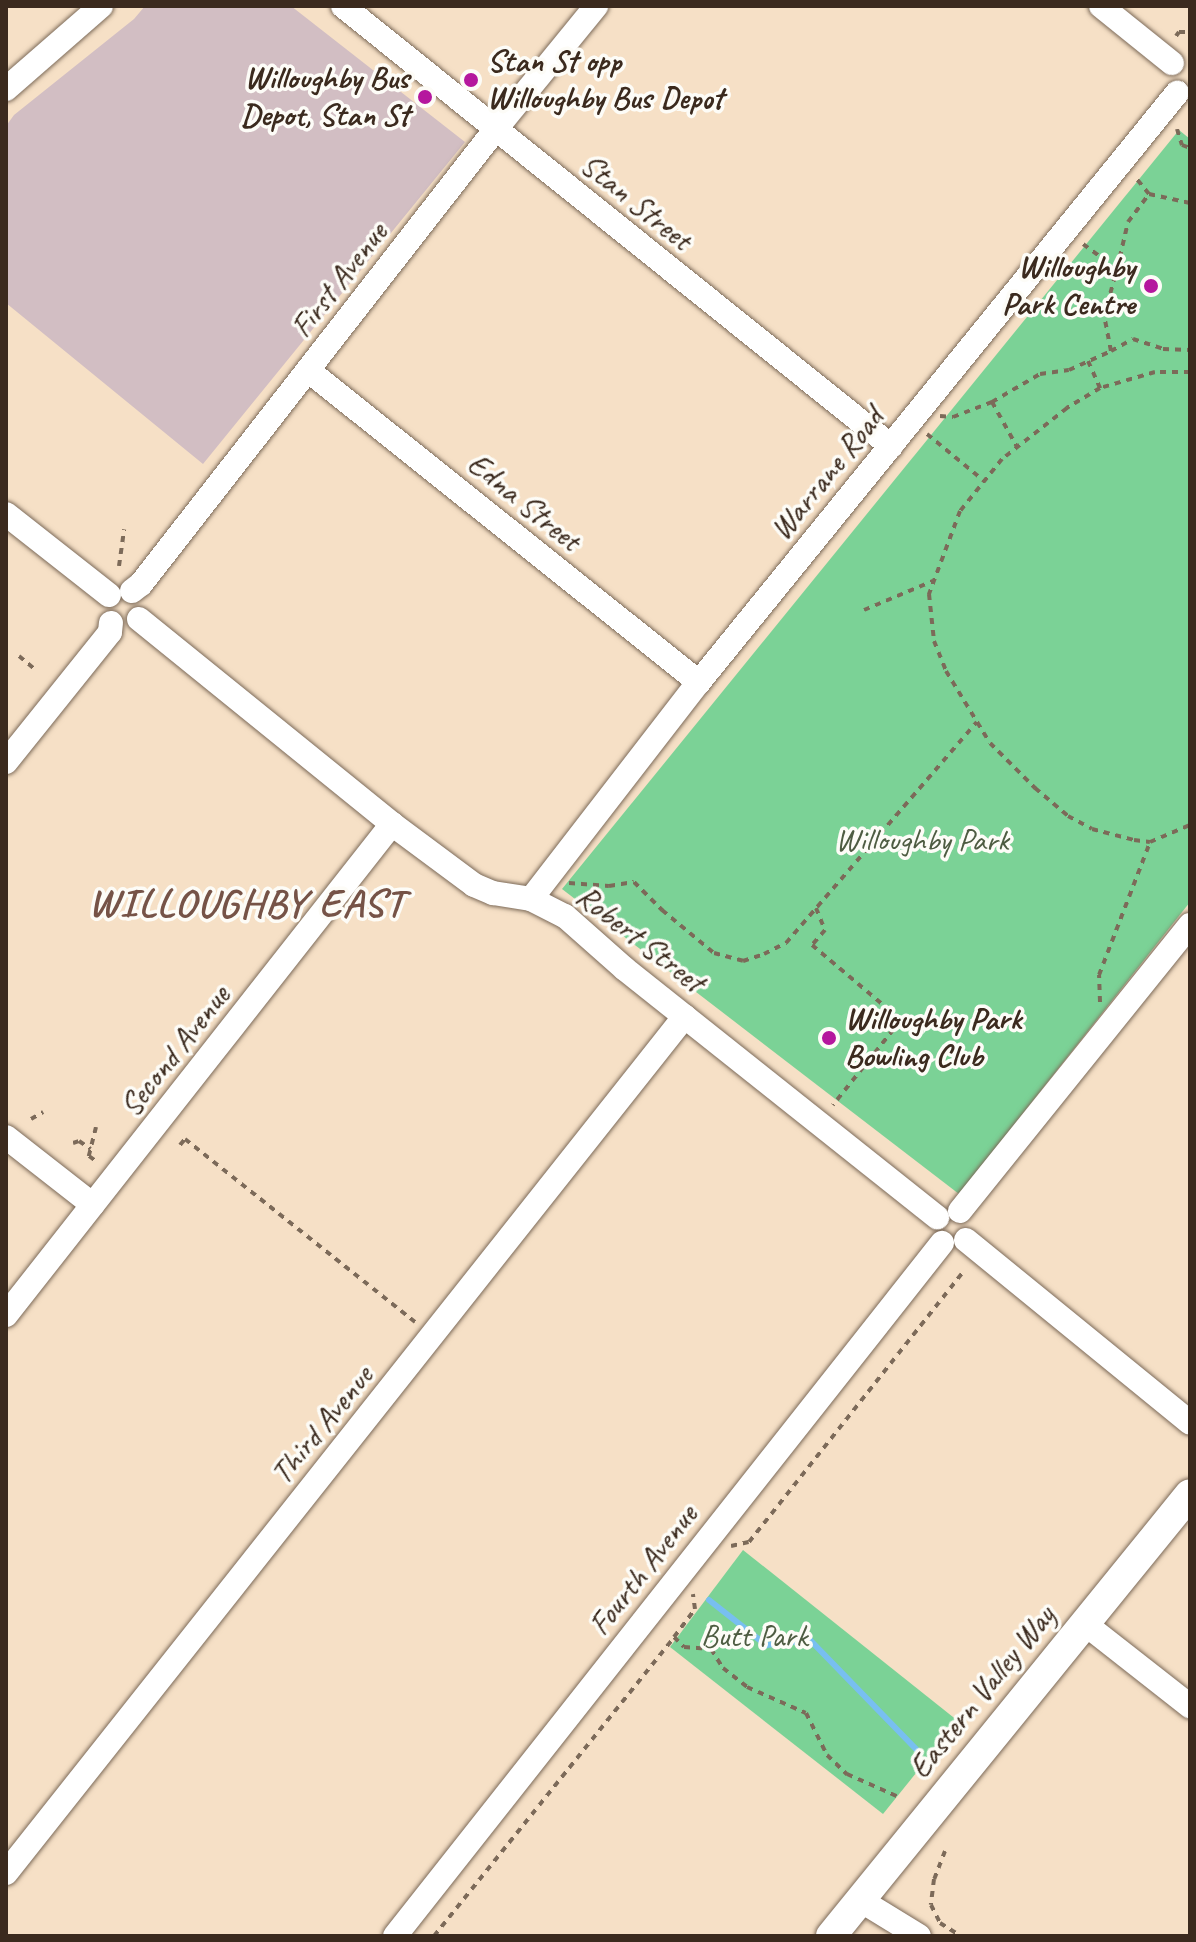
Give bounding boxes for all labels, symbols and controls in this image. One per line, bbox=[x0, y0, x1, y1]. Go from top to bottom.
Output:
place label: Stan St opp Willoughby Bus Depot bbox=[487, 43, 723, 118]
place label: Willoughby Bus Depot, Stan St bbox=[240, 60, 409, 135]
marker: Stan St opp Willoughby Bus Depot bbox=[462, 71, 480, 89]
marker: Willoughby Bus Depot, Stan St bbox=[416, 88, 434, 106]
street label: Stan Street bbox=[572, 145, 700, 259]
street label: First Avenue bbox=[282, 215, 396, 345]
place label: Willoughby Park Centre bbox=[1002, 249, 1135, 324]
marker: Willoughby Park Centre bbox=[1142, 277, 1160, 295]
street label: Warrane Road bbox=[762, 400, 892, 548]
street label: Edna Street bbox=[459, 444, 589, 560]
park label: Willoughby Park bbox=[835, 821, 1009, 859]
street label: Robert Street bbox=[568, 877, 712, 1001]
district label: WILLOUGHBY EAST bbox=[89, 879, 405, 927]
street label: Second Avenue bbox=[112, 978, 238, 1124]
place label: Willoughby Park Bowling Club bbox=[845, 1001, 1021, 1076]
marker: Willoughby Park Bowling Club bbox=[820, 1029, 838, 1047]
street label: Third Avenue bbox=[263, 1358, 381, 1492]
street label: Fourth Avenue bbox=[580, 1497, 706, 1643]
street label: Eastern Valley Way bbox=[900, 1598, 1064, 1786]
park label: Butt Park bbox=[700, 1617, 808, 1655]

